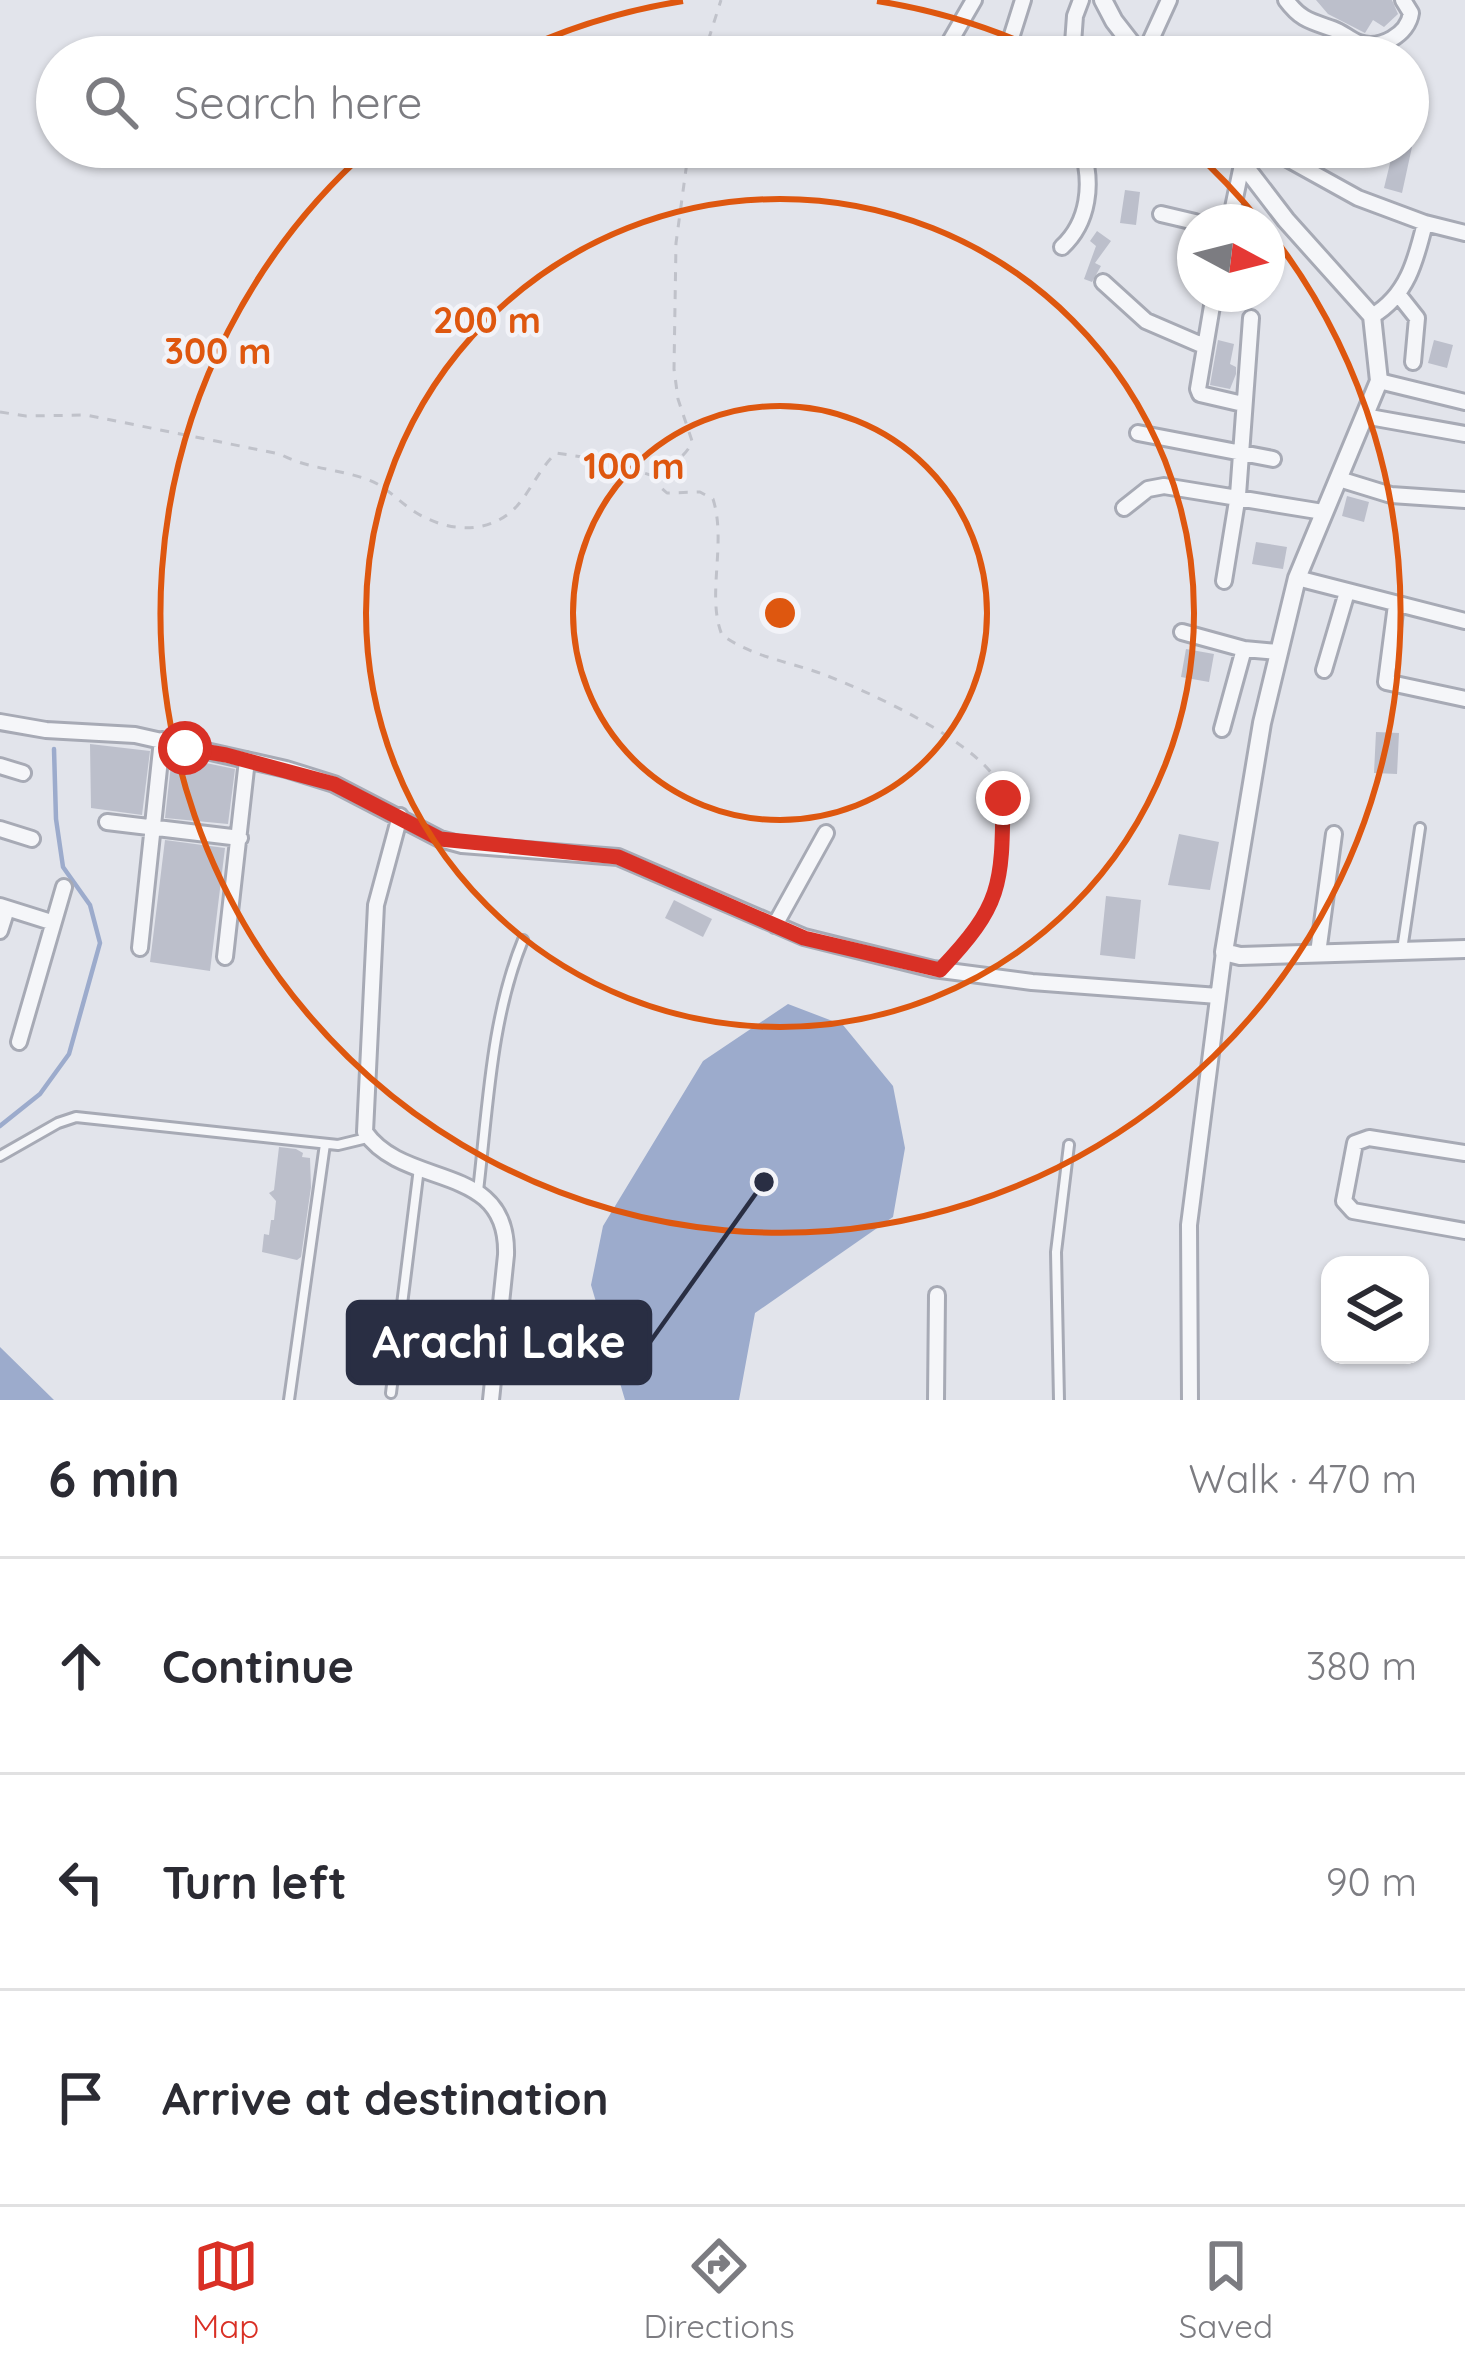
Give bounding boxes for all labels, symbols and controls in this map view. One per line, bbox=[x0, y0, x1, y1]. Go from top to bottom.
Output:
search box bbox=[36, 36, 1429, 168]
icon: search bbox=[78, 69, 144, 135]
text: Search here bbox=[174, 74, 422, 130]
north arrow bbox=[1177, 204, 1285, 312]
text: 200 m bbox=[433, 297, 541, 342]
text: 300 m bbox=[165, 328, 271, 373]
text: 100 m bbox=[583, 443, 685, 488]
centre of rings bbox=[759, 592, 801, 634]
route start bbox=[158, 721, 212, 775]
route end bbox=[976, 771, 1030, 825]
map controls bbox=[1321, 1256, 1429, 1364]
button: layers bbox=[1321, 1256, 1429, 1364]
callout: Arachi Lake bbox=[348, 1302, 650, 1383]
text: Arachi Lake bbox=[372, 1313, 626, 1369]
text: 6 min bbox=[48, 1446, 180, 1510]
text: Walk · 470 m bbox=[1188, 1454, 1417, 1503]
icon: ahead bbox=[48, 1633, 114, 1699]
text: Continue bbox=[162, 1638, 354, 1694]
text: 380 m bbox=[1306, 1641, 1417, 1690]
icon: left bbox=[48, 1849, 114, 1915]
text: Turn left bbox=[162, 1854, 347, 1910]
text: 90 m bbox=[1326, 1857, 1417, 1906]
icon: arrive bbox=[48, 2065, 114, 2131]
text: Arrive at destination bbox=[162, 2070, 608, 2126]
tab: Map bbox=[192, 2233, 259, 2346]
tab: Directions bbox=[643, 2233, 795, 2346]
tab: Saved bbox=[1179, 2233, 1273, 2346]

